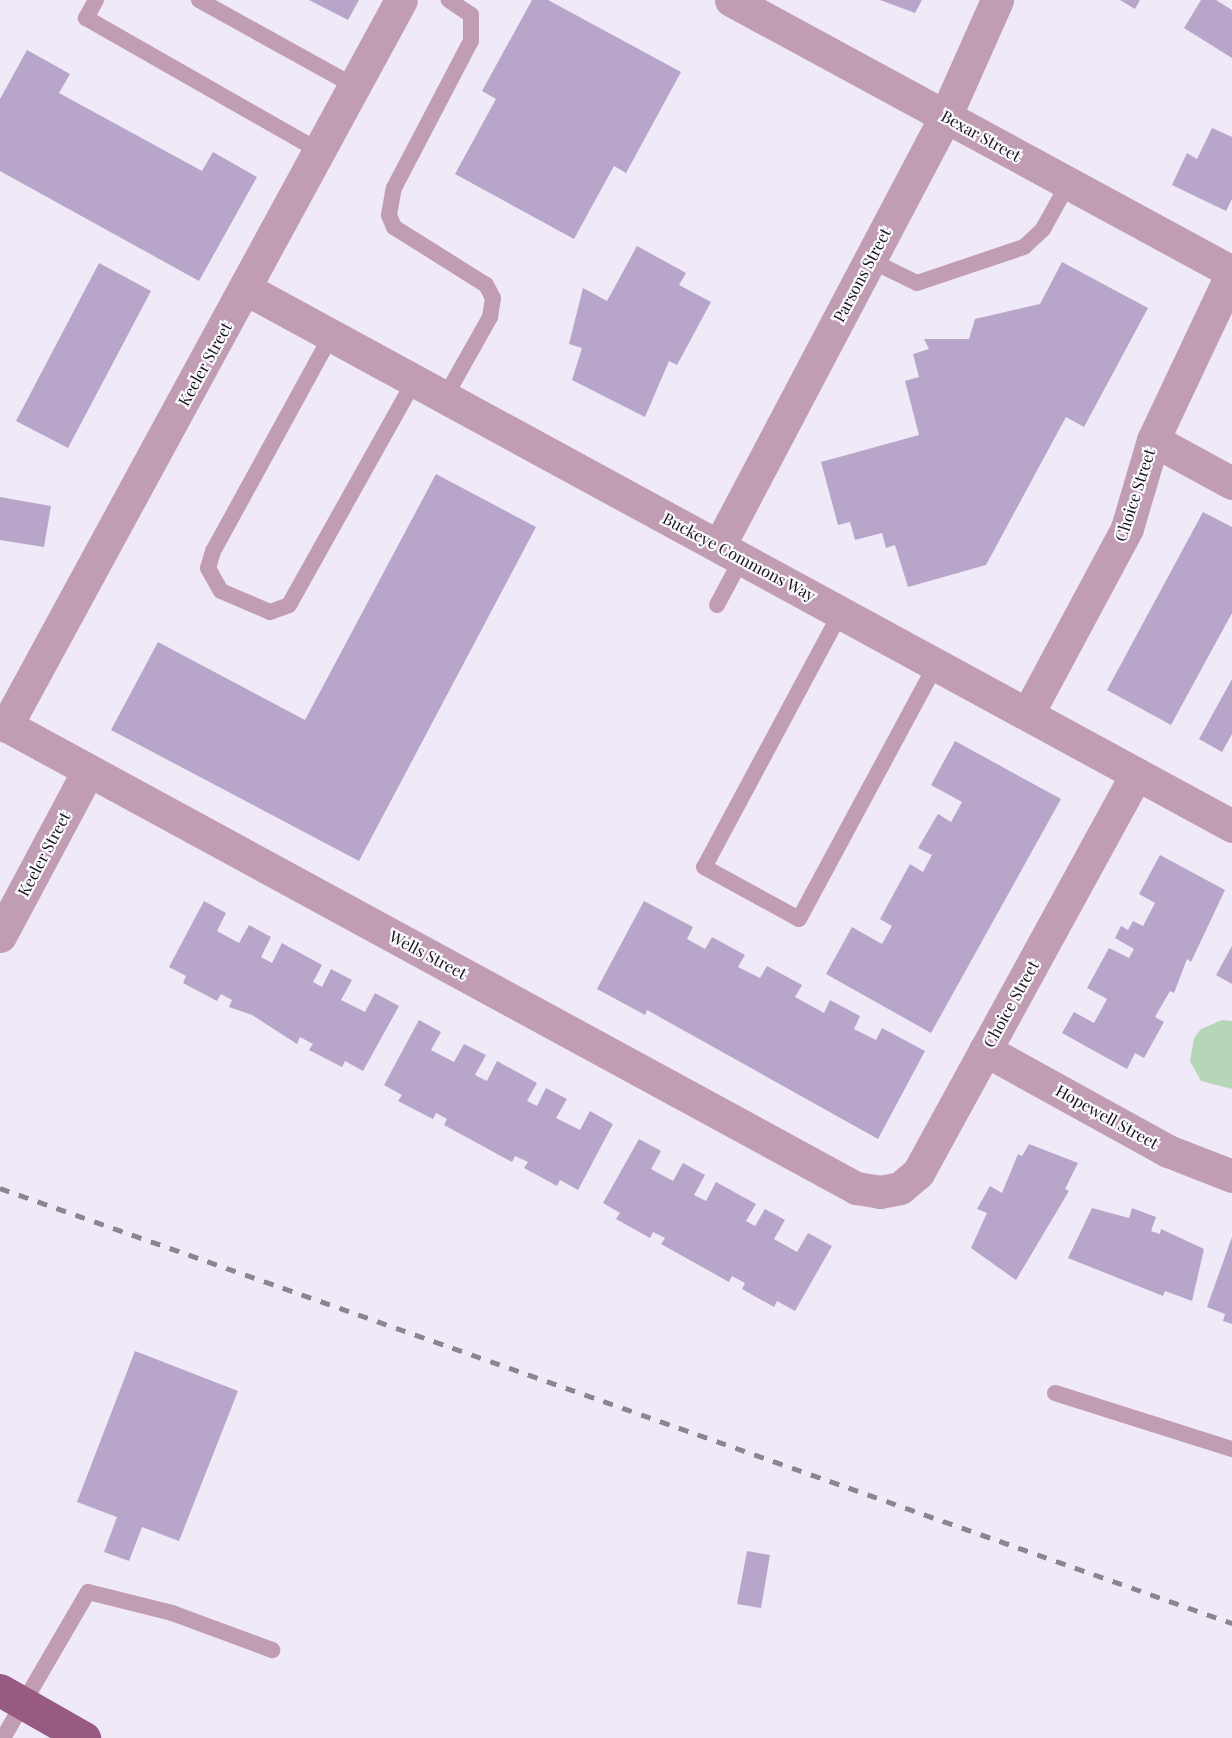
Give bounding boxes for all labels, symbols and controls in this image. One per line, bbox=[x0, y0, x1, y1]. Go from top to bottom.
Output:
street label: Bexar Street bbox=[938, 106, 1024, 166]
street label: Parsons Street bbox=[829, 225, 895, 325]
street label: Keeler Street bbox=[174, 319, 236, 409]
street label: Choice Street bbox=[1111, 446, 1159, 544]
street label: Buckeye Commons Way bbox=[659, 508, 819, 606]
street label: Keeler Street bbox=[14, 808, 74, 900]
street label: Wells Street bbox=[386, 927, 470, 983]
street label: Choice Street bbox=[979, 957, 1043, 1051]
street label: Hopewell Street bbox=[1052, 1081, 1162, 1153]

